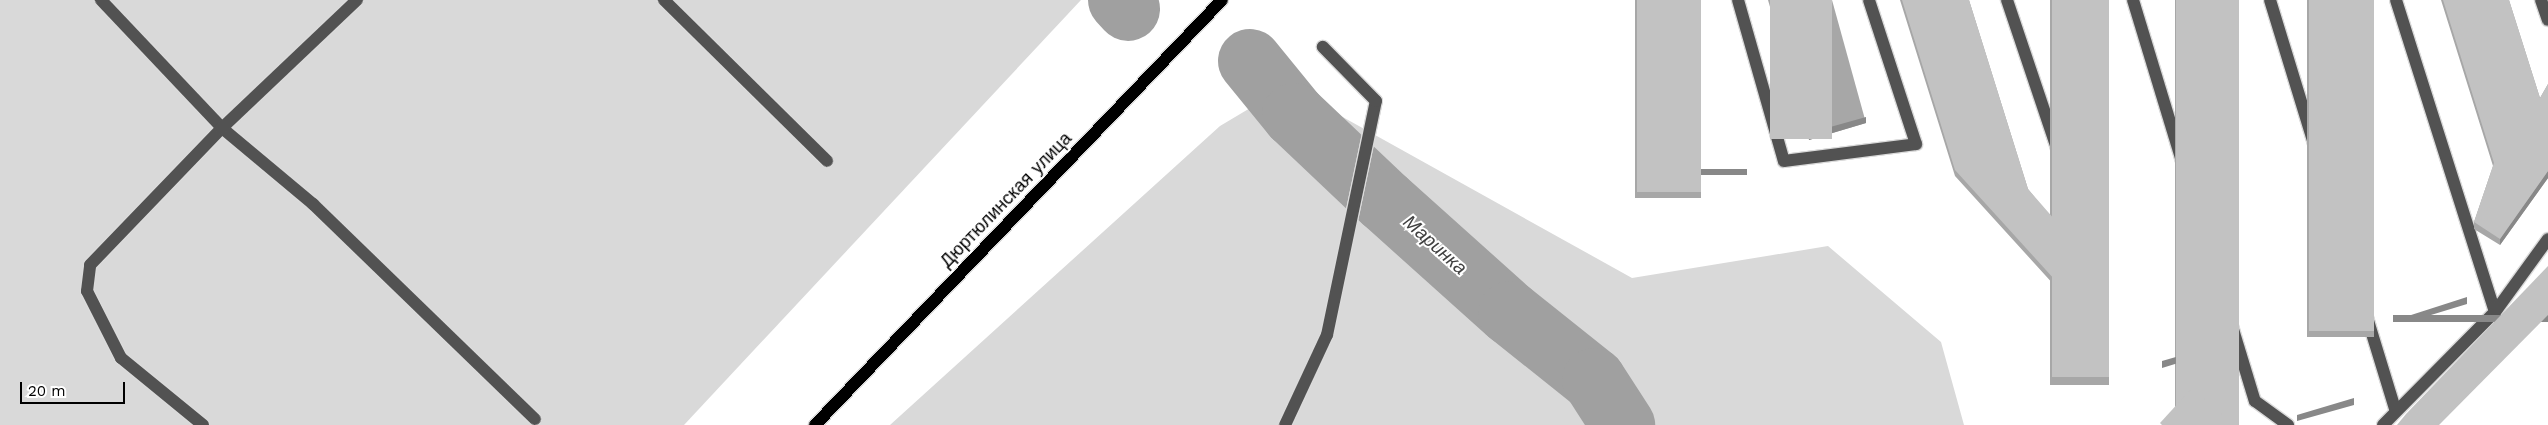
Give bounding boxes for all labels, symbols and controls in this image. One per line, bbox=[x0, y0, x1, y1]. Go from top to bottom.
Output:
street label: Дюртюлинская улица bbox=[936, 128, 1076, 272]
water label: Маринка bbox=[1398, 211, 1472, 279]
scale bar bbox=[22, 372, 128, 404]
text: 20 m bbox=[28, 382, 66, 400]

